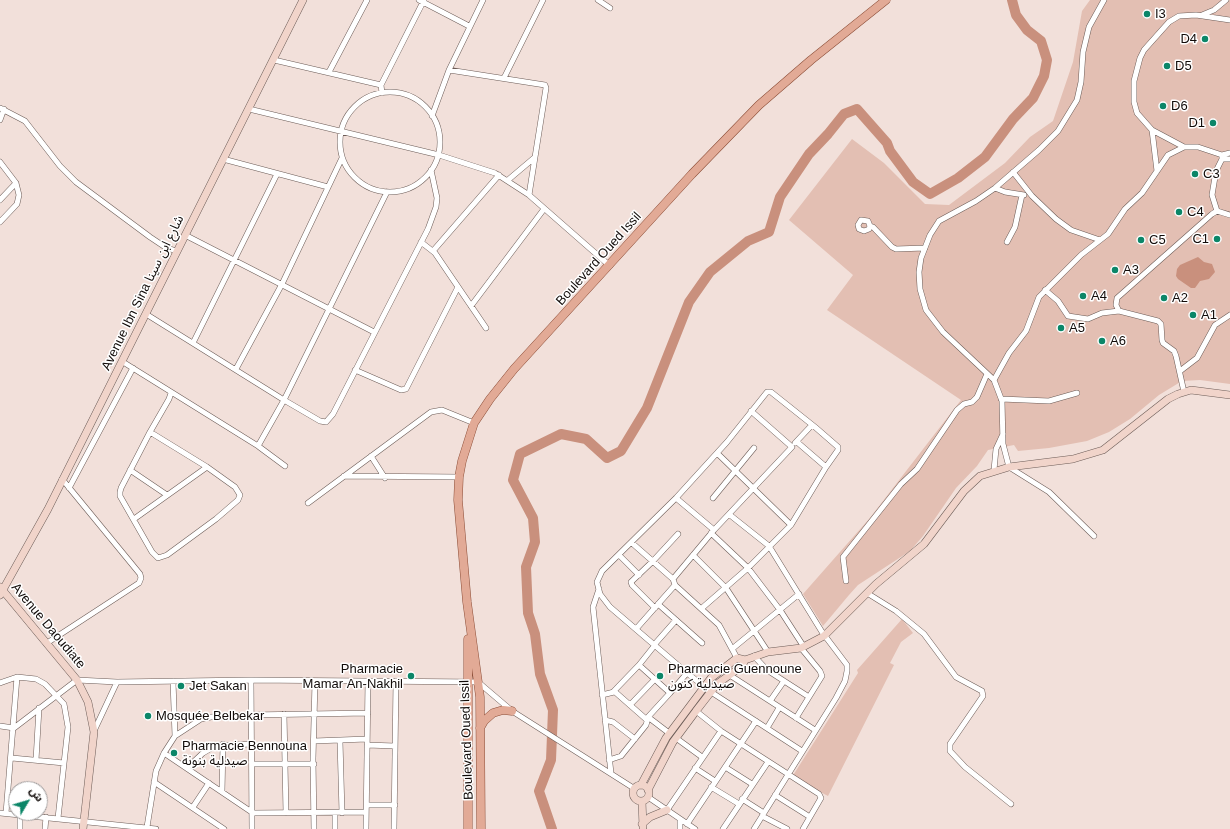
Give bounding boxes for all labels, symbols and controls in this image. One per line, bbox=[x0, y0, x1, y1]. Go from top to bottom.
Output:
place label: I3 bbox=[1155, 6, 1166, 22]
marker: I3 bbox=[1142, 9, 1152, 19]
place label: D4 bbox=[1180, 31, 1197, 47]
marker: D4 bbox=[1200, 34, 1210, 44]
place label: D5 bbox=[1175, 58, 1192, 74]
marker: D5 bbox=[1162, 61, 1172, 71]
place label: D6 bbox=[1171, 98, 1188, 114]
marker: D6 bbox=[1158, 101, 1168, 111]
place label: D1 bbox=[1188, 115, 1205, 131]
marker: D1 bbox=[1208, 118, 1218, 128]
place label: C3 bbox=[1203, 166, 1220, 182]
marker: C3 bbox=[1190, 169, 1200, 179]
place label: C4 bbox=[1187, 204, 1204, 220]
marker: C4 bbox=[1174, 207, 1184, 217]
street label: Boulevard Oued Issil bbox=[553, 209, 645, 309]
street label: Avenue Ibn Sina شارع ابن سينا bbox=[99, 213, 187, 373]
place label: C1 bbox=[1192, 231, 1209, 247]
place label: C5 bbox=[1149, 232, 1166, 248]
marker: C1 bbox=[1212, 234, 1222, 244]
marker: C5 bbox=[1136, 235, 1146, 245]
place label: A3 bbox=[1123, 262, 1139, 278]
marker: A3 bbox=[1110, 265, 1120, 275]
place label: A4 bbox=[1091, 288, 1107, 304]
place label: A2 bbox=[1172, 290, 1188, 306]
marker: A4 bbox=[1078, 291, 1088, 301]
marker: A2 bbox=[1159, 293, 1169, 303]
place label: A1 bbox=[1201, 307, 1217, 323]
marker: A1 bbox=[1188, 310, 1198, 320]
place label: A5 bbox=[1069, 320, 1085, 336]
marker: A5 bbox=[1056, 323, 1066, 333]
place label: A6 bbox=[1110, 333, 1126, 349]
marker: A6 bbox=[1097, 336, 1107, 346]
street label: Avenue Daoudiate bbox=[8, 580, 88, 672]
place label: Pharmacie Mamar An-Nakhil bbox=[303, 661, 403, 692]
place label: Pharmacie Guennoune صيدلية كنون bbox=[668, 661, 802, 692]
marker: Pharmacie Mamar An-Nakhil bbox=[406, 671, 416, 681]
marker: Pharmacie Guennoune صيدلية كنون bbox=[655, 671, 665, 681]
place label: Jet Sakan bbox=[189, 678, 247, 694]
street label: Boulevard Oued Issil bbox=[457, 680, 477, 800]
marker: Jet Sakan bbox=[176, 681, 186, 691]
place label: Mosquée Belbekar bbox=[156, 708, 264, 724]
marker: Mosquée Belbekar bbox=[143, 711, 153, 721]
place label: Pharmacie Bennouna صيدلية بنونة bbox=[182, 738, 307, 769]
marker: Pharmacie Bennouna صيدلية بنونة bbox=[169, 748, 179, 758]
north arrow bbox=[8, 781, 48, 821]
text: ش bbox=[27, 785, 46, 804]

